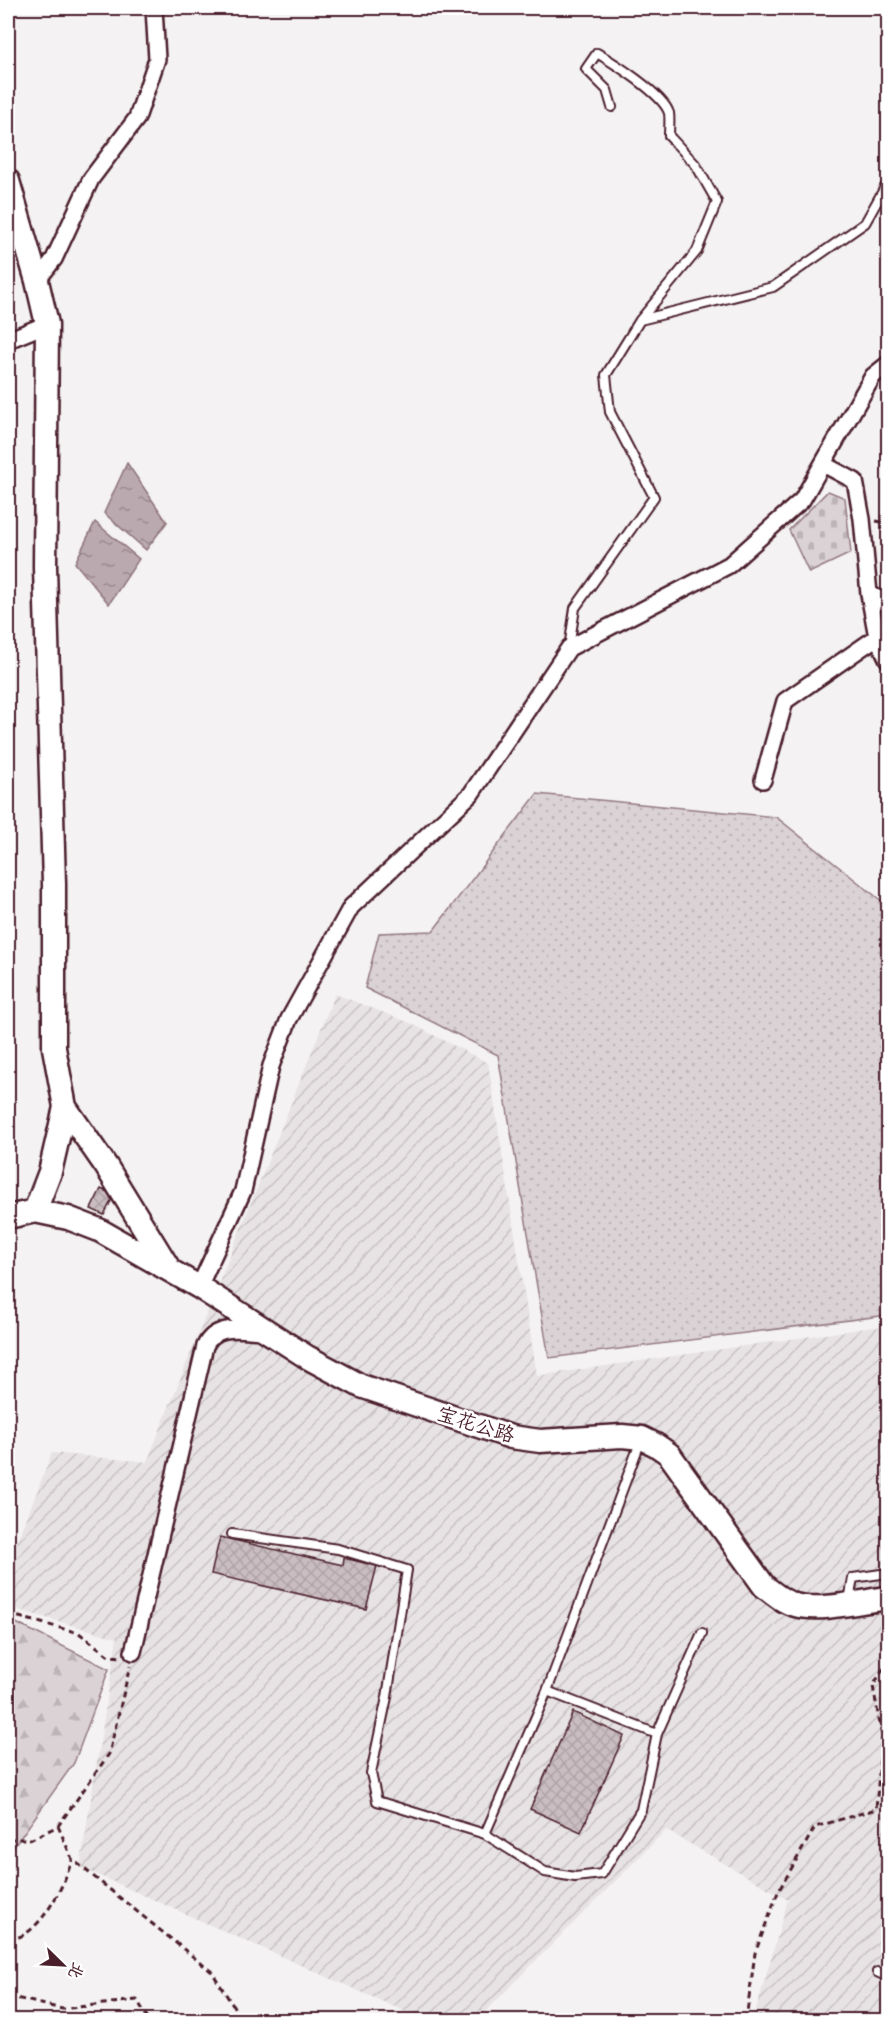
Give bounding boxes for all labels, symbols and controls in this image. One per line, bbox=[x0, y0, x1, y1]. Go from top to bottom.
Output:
street label: 宝花公路 bbox=[433, 1400, 519, 1450]
north arrow bbox=[33, 1935, 93, 1995]
text: 北 bbox=[62, 1959, 89, 1982]

